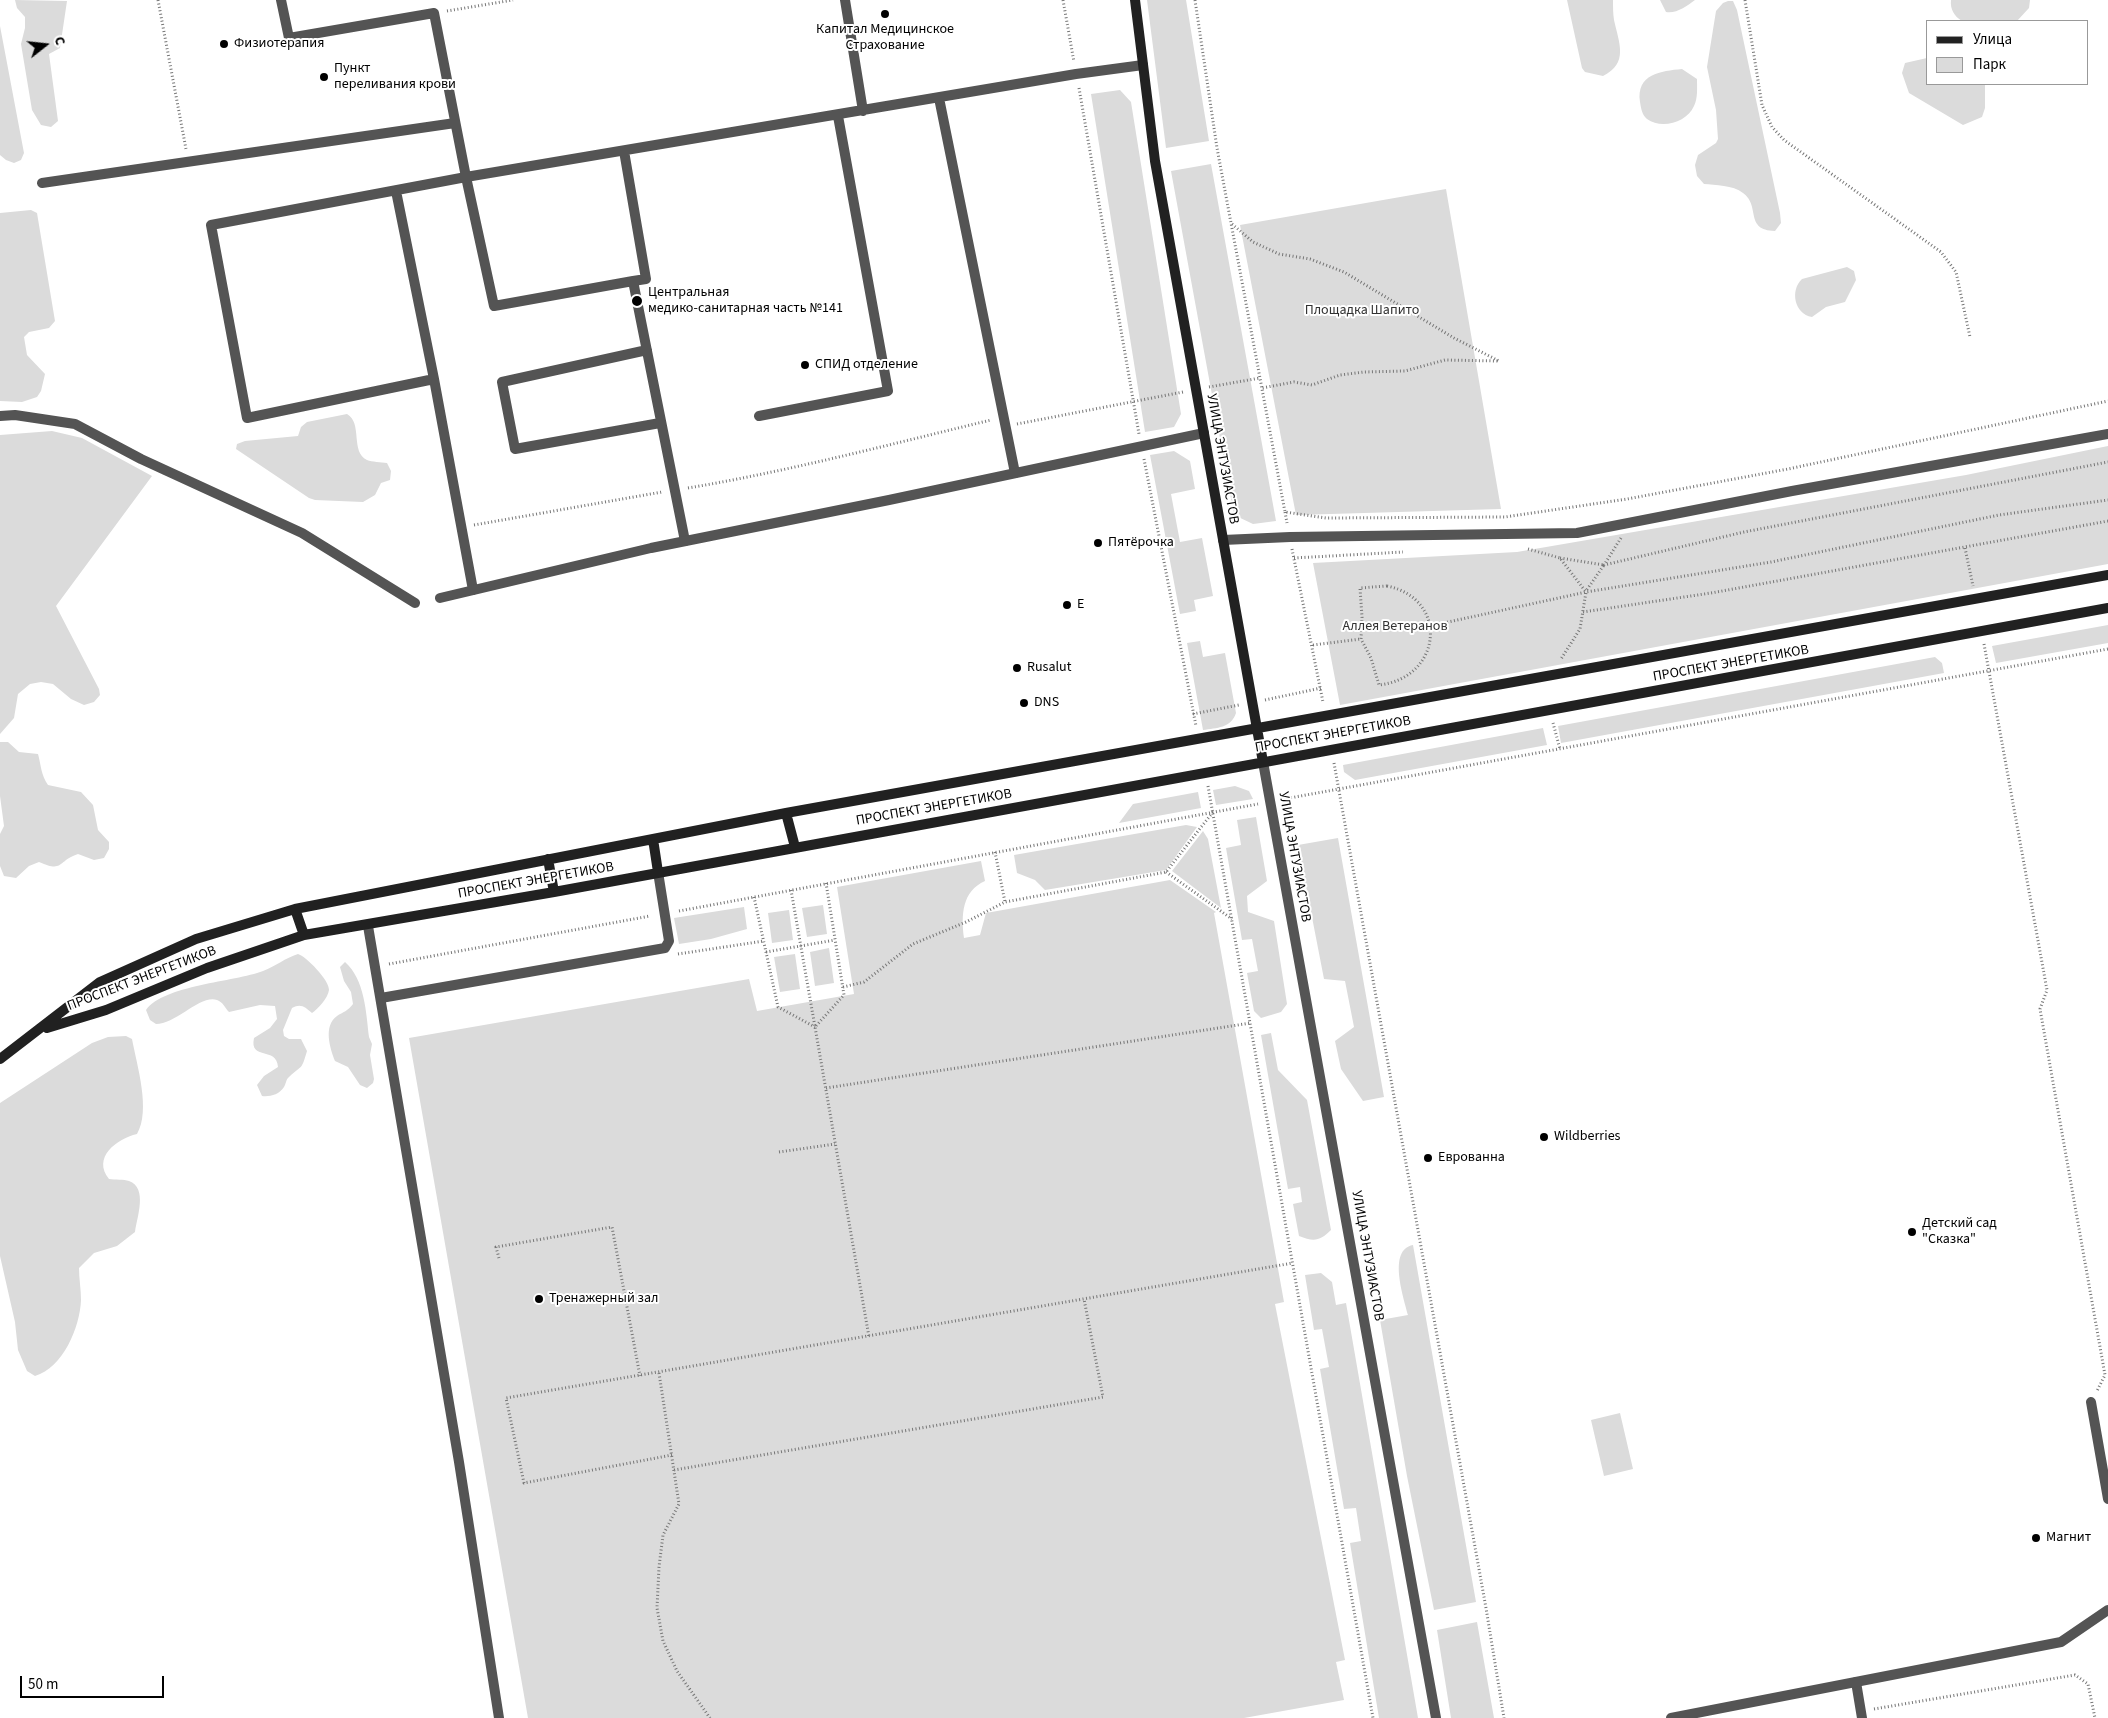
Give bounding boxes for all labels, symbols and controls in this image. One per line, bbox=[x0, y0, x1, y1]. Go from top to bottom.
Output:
marker: Капитал Медицинское Страхование bbox=[879, 8, 891, 20]
north arrow bbox=[20, 20, 70, 70]
legend bbox=[1926, 20, 2088, 85]
place label: Капитал Медицинское Страхование bbox=[816, 22, 954, 54]
text: Улица bbox=[1973, 29, 2012, 50]
text: С bbox=[49, 34, 70, 48]
place label: Физиотерапия bbox=[234, 36, 324, 52]
marker: Физиотерапия bbox=[218, 38, 230, 50]
text: Парк bbox=[1973, 54, 2006, 75]
place label: Пункт переливания крови bbox=[334, 61, 456, 94]
marker: Пункт переливания крови bbox=[318, 71, 330, 83]
place label: Центральная медико-санитарная часть №141 bbox=[648, 285, 843, 318]
marker: Центральная медико-санитарная часть №141 bbox=[630, 294, 644, 308]
park label: Площадка Шапито bbox=[1305, 303, 1419, 319]
place label: СПИД отделение bbox=[815, 357, 918, 373]
marker: СПИД отделение bbox=[799, 359, 811, 371]
street label: УЛИЦА ЭНТУЗИАСТОВ bbox=[1202, 393, 1242, 525]
place label: Пятёрочка bbox=[1108, 535, 1174, 551]
marker: Пятёрочка bbox=[1092, 537, 1104, 549]
place label: Е bbox=[1077, 597, 1084, 613]
marker: Е bbox=[1061, 599, 1073, 611]
park label: Аллея Ветеранов bbox=[1342, 619, 1448, 635]
street label: ПРОСПЕКТ ЭНЕРГЕТИКОВ bbox=[1652, 642, 1810, 686]
place label: Rusalut bbox=[1027, 660, 1071, 676]
marker: Rusalut bbox=[1011, 662, 1023, 674]
place label: DNS bbox=[1034, 695, 1059, 711]
marker: DNS bbox=[1018, 697, 1030, 709]
street label: ПРОСПЕКТ ЭНЕРГЕТИКОВ bbox=[1254, 713, 1412, 757]
street label: ПРОСПЕКТ ЭНЕРГЕТИКОВ bbox=[855, 786, 1013, 830]
street label: УЛИЦА ЭНТУЗИАСТОВ bbox=[1274, 791, 1314, 923]
street label: ПРОСПЕКТ ЭНЕРГЕТИКОВ bbox=[457, 859, 615, 903]
street label: ПРОСПЕКТ ЭНЕРГЕТИКОВ bbox=[65, 943, 219, 1015]
place label: Wildberries bbox=[1554, 1129, 1620, 1145]
marker: Wildberries bbox=[1538, 1131, 1550, 1143]
place label: Еврованна bbox=[1438, 1150, 1505, 1166]
marker: Еврованна bbox=[1422, 1152, 1434, 1164]
street label: УЛИЦА ЭНТУЗИАСТОВ bbox=[1347, 1190, 1387, 1322]
place label: Детский сад "Сказка" bbox=[1922, 1216, 1997, 1248]
marker: Детский сад "Сказка" bbox=[1906, 1226, 1918, 1238]
place label: Тренажерный зал bbox=[549, 1291, 658, 1307]
marker: Тренажерный зал bbox=[533, 1293, 545, 1305]
place label: Магнит bbox=[2046, 1530, 2091, 1546]
marker: Магнит bbox=[2030, 1532, 2042, 1544]
scale bar bbox=[22, 1666, 166, 1698]
text: 50 m bbox=[28, 1674, 58, 1695]

